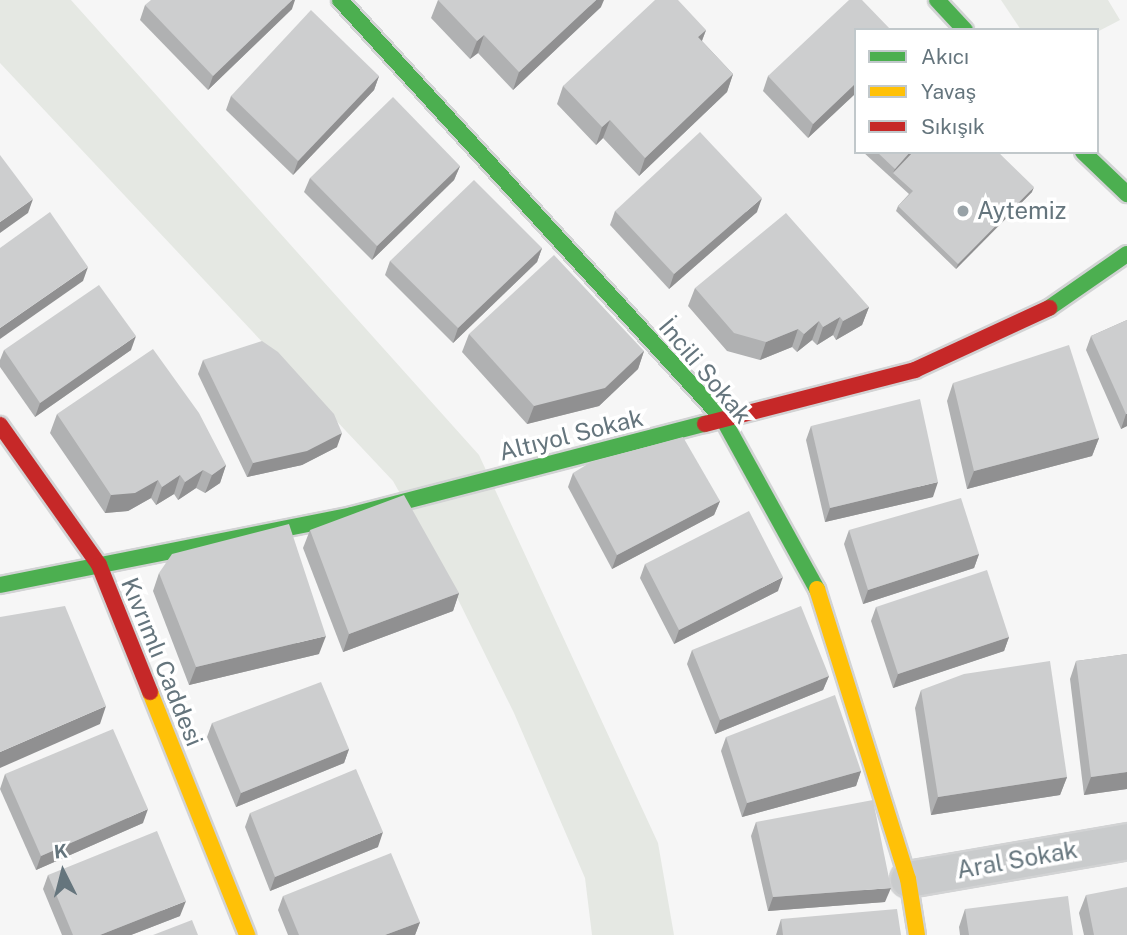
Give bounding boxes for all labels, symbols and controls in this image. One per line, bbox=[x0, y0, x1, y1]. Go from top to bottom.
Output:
legend bbox=[854, 28, 1099, 154]
text: Akıcı bbox=[921, 44, 969, 69]
text: Yavaş bbox=[921, 79, 976, 104]
text: Sıkışık bbox=[921, 114, 985, 139]
place label: Aytemiz bbox=[977, 197, 1066, 225]
marker: Aytemiz bbox=[955, 203, 971, 219]
street label: İncili Sokak bbox=[653, 313, 757, 429]
street label: Altıyol Sokak bbox=[496, 403, 646, 467]
street label: Kıvrımlı Caddesi bbox=[115, 574, 209, 750]
street label: Aral Sokak bbox=[954, 835, 1080, 885]
north arrow bbox=[28, 837, 98, 907]
text: K bbox=[53, 839, 69, 863]

